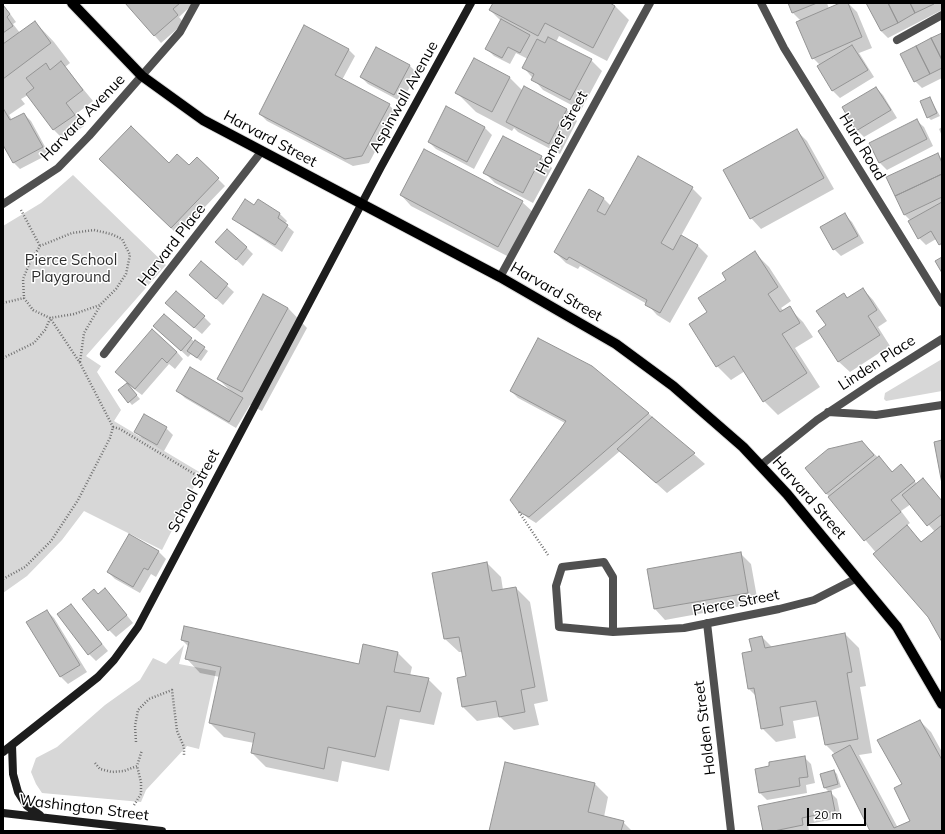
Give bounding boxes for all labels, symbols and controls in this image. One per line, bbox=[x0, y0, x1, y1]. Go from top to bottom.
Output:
street label: Aspinwall Avenue bbox=[366, 38, 442, 156]
street label: Harvard Avenue bbox=[37, 71, 129, 165]
street label: Homer Street bbox=[532, 88, 592, 178]
street label: Harvard Street bbox=[220, 107, 320, 171]
street label: Hurd Road bbox=[835, 110, 889, 184]
street label: Harvard Place bbox=[134, 200, 210, 290]
park label: Pierce School Playground bbox=[25, 251, 117, 286]
street label: Harvard Street bbox=[507, 258, 605, 326]
street label: Linden Place bbox=[835, 331, 919, 395]
street label: School Street bbox=[165, 446, 223, 536]
street label: Harvard Street bbox=[768, 453, 850, 543]
street label: Pierce Street bbox=[691, 586, 781, 620]
street label: Holden Street bbox=[690, 680, 720, 776]
street label: Washington Street bbox=[18, 791, 150, 825]
scale bar bbox=[809, 800, 868, 826]
text: 20 m bbox=[814, 807, 842, 822]

